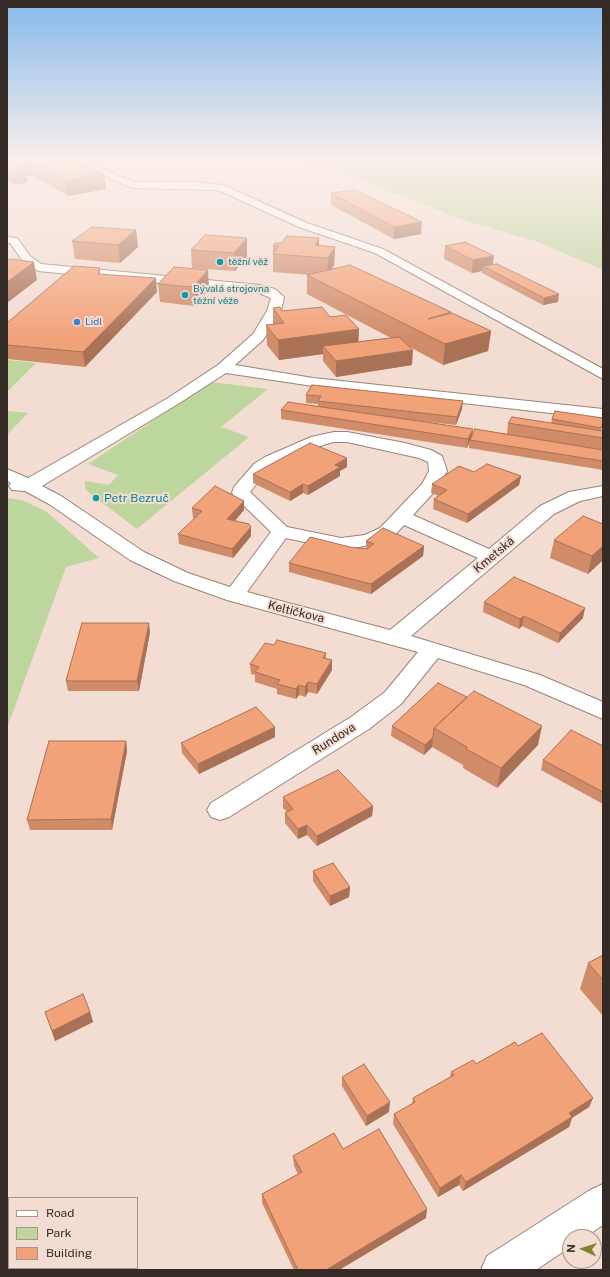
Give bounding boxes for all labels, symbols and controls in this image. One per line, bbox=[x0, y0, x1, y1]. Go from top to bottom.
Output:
place label: těžní věž bbox=[228, 256, 268, 268]
marker: těžní věž bbox=[215, 257, 225, 267]
place label: Bývalá strojovna těžní věže bbox=[193, 283, 269, 306]
marker: Bývalá strojovna těžní věže bbox=[180, 290, 190, 300]
place label: Lidl bbox=[85, 316, 102, 328]
marker: Lidl bbox=[72, 317, 82, 327]
place label: Petr Bezruč bbox=[104, 491, 169, 505]
marker: Petr Bezruč bbox=[91, 493, 101, 503]
street label: Kmetská bbox=[471, 534, 517, 576]
street label: Keltičkova bbox=[266, 598, 326, 626]
street label: Rundova bbox=[310, 720, 358, 758]
legend bbox=[8, 1197, 138, 1269]
text: Road bbox=[46, 1206, 74, 1220]
text: Park bbox=[46, 1226, 72, 1240]
north arrow bbox=[562, 1229, 602, 1269]
text: N bbox=[565, 1244, 577, 1253]
text: Building bbox=[46, 1246, 92, 1260]

